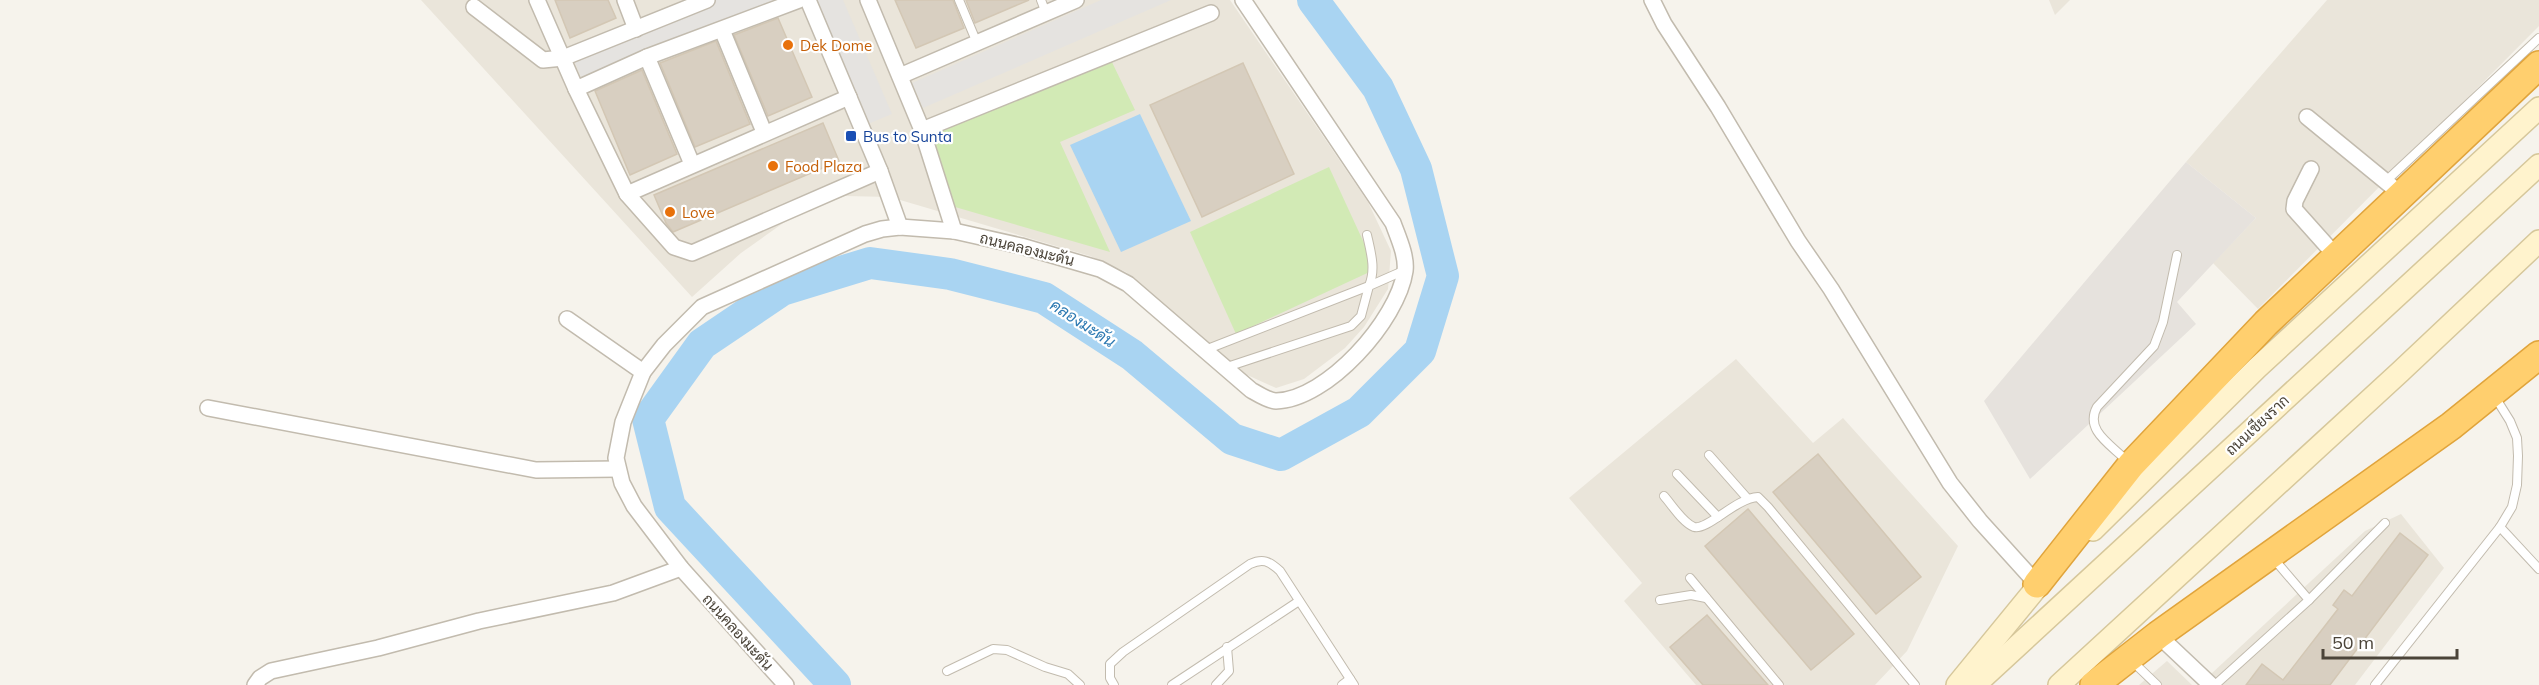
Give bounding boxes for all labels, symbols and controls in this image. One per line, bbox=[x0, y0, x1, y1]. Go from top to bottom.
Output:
place label: Dek Dome bbox=[800, 36, 872, 55]
marker: Dek Dome bbox=[781, 38, 795, 52]
place label: Bus to Sunta bbox=[863, 127, 952, 146]
marker: Bus to Sunta bbox=[844, 129, 858, 143]
place label: Food Plaza bbox=[785, 157, 862, 176]
marker: Food Plaza bbox=[766, 159, 780, 173]
place label: Love bbox=[682, 203, 715, 222]
marker: Love bbox=[663, 205, 677, 219]
street label: ถนนคลองมะดัน bbox=[978, 228, 1076, 270]
water label: คลองมะดัน bbox=[1047, 295, 1119, 351]
street label: ถนนเชียงราก bbox=[2221, 391, 2293, 459]
street label: ถนนคลองมะดัน bbox=[699, 590, 777, 674]
scale bar bbox=[2323, 622, 2456, 660]
text: 50 m bbox=[2332, 631, 2374, 654]

